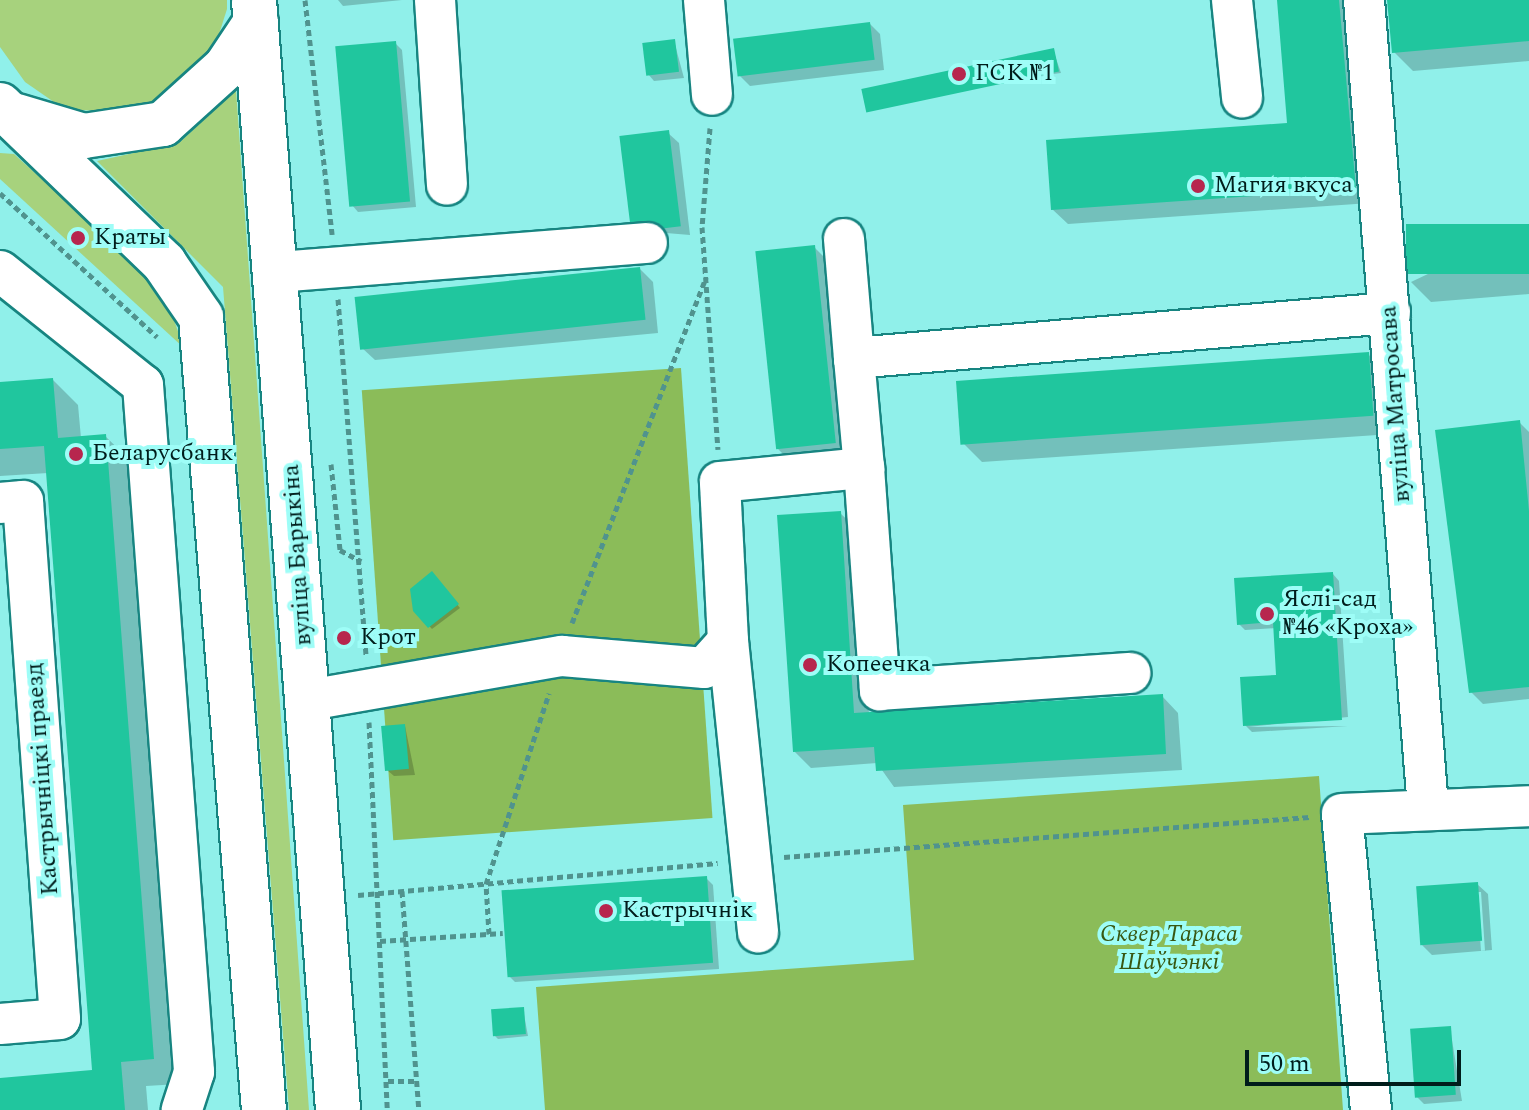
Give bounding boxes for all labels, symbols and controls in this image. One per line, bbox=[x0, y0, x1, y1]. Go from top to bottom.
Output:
place label: ГСК №1 bbox=[975, 60, 1054, 88]
marker: ГСК №1 bbox=[950, 65, 968, 83]
place label: Магия вкуса bbox=[1214, 172, 1353, 200]
marker: Магия вкуса bbox=[1189, 177, 1207, 195]
place label: Краты bbox=[94, 224, 166, 252]
marker: Краты bbox=[69, 229, 87, 247]
street label: вуліца Матросава bbox=[1375, 305, 1417, 503]
place label: Беларусбанк bbox=[92, 440, 233, 468]
marker: Беларусбанк bbox=[67, 445, 85, 463]
street label: вуліца Барыкіна bbox=[277, 463, 319, 647]
place label: Яслі-сад №46 «Кроха» bbox=[1283, 586, 1413, 642]
marker: Яслі-сад №46 «Кроха» bbox=[1258, 605, 1276, 623]
place label: Крот bbox=[360, 624, 416, 652]
marker: Крот bbox=[335, 629, 353, 647]
place label: Копеечка bbox=[826, 651, 931, 679]
marker: Копеечка bbox=[801, 656, 819, 674]
street label: Кастрычніцкі праезд bbox=[21, 662, 65, 896]
place label: Кастрычнік bbox=[622, 897, 753, 925]
marker: Кастрычнік bbox=[597, 902, 615, 920]
park label: Сквер Тараса Шаўчэнкі bbox=[1100, 921, 1238, 977]
scale bar bbox=[1249, 1034, 1465, 1084]
text: 50 m bbox=[1259, 1046, 1310, 1082]

